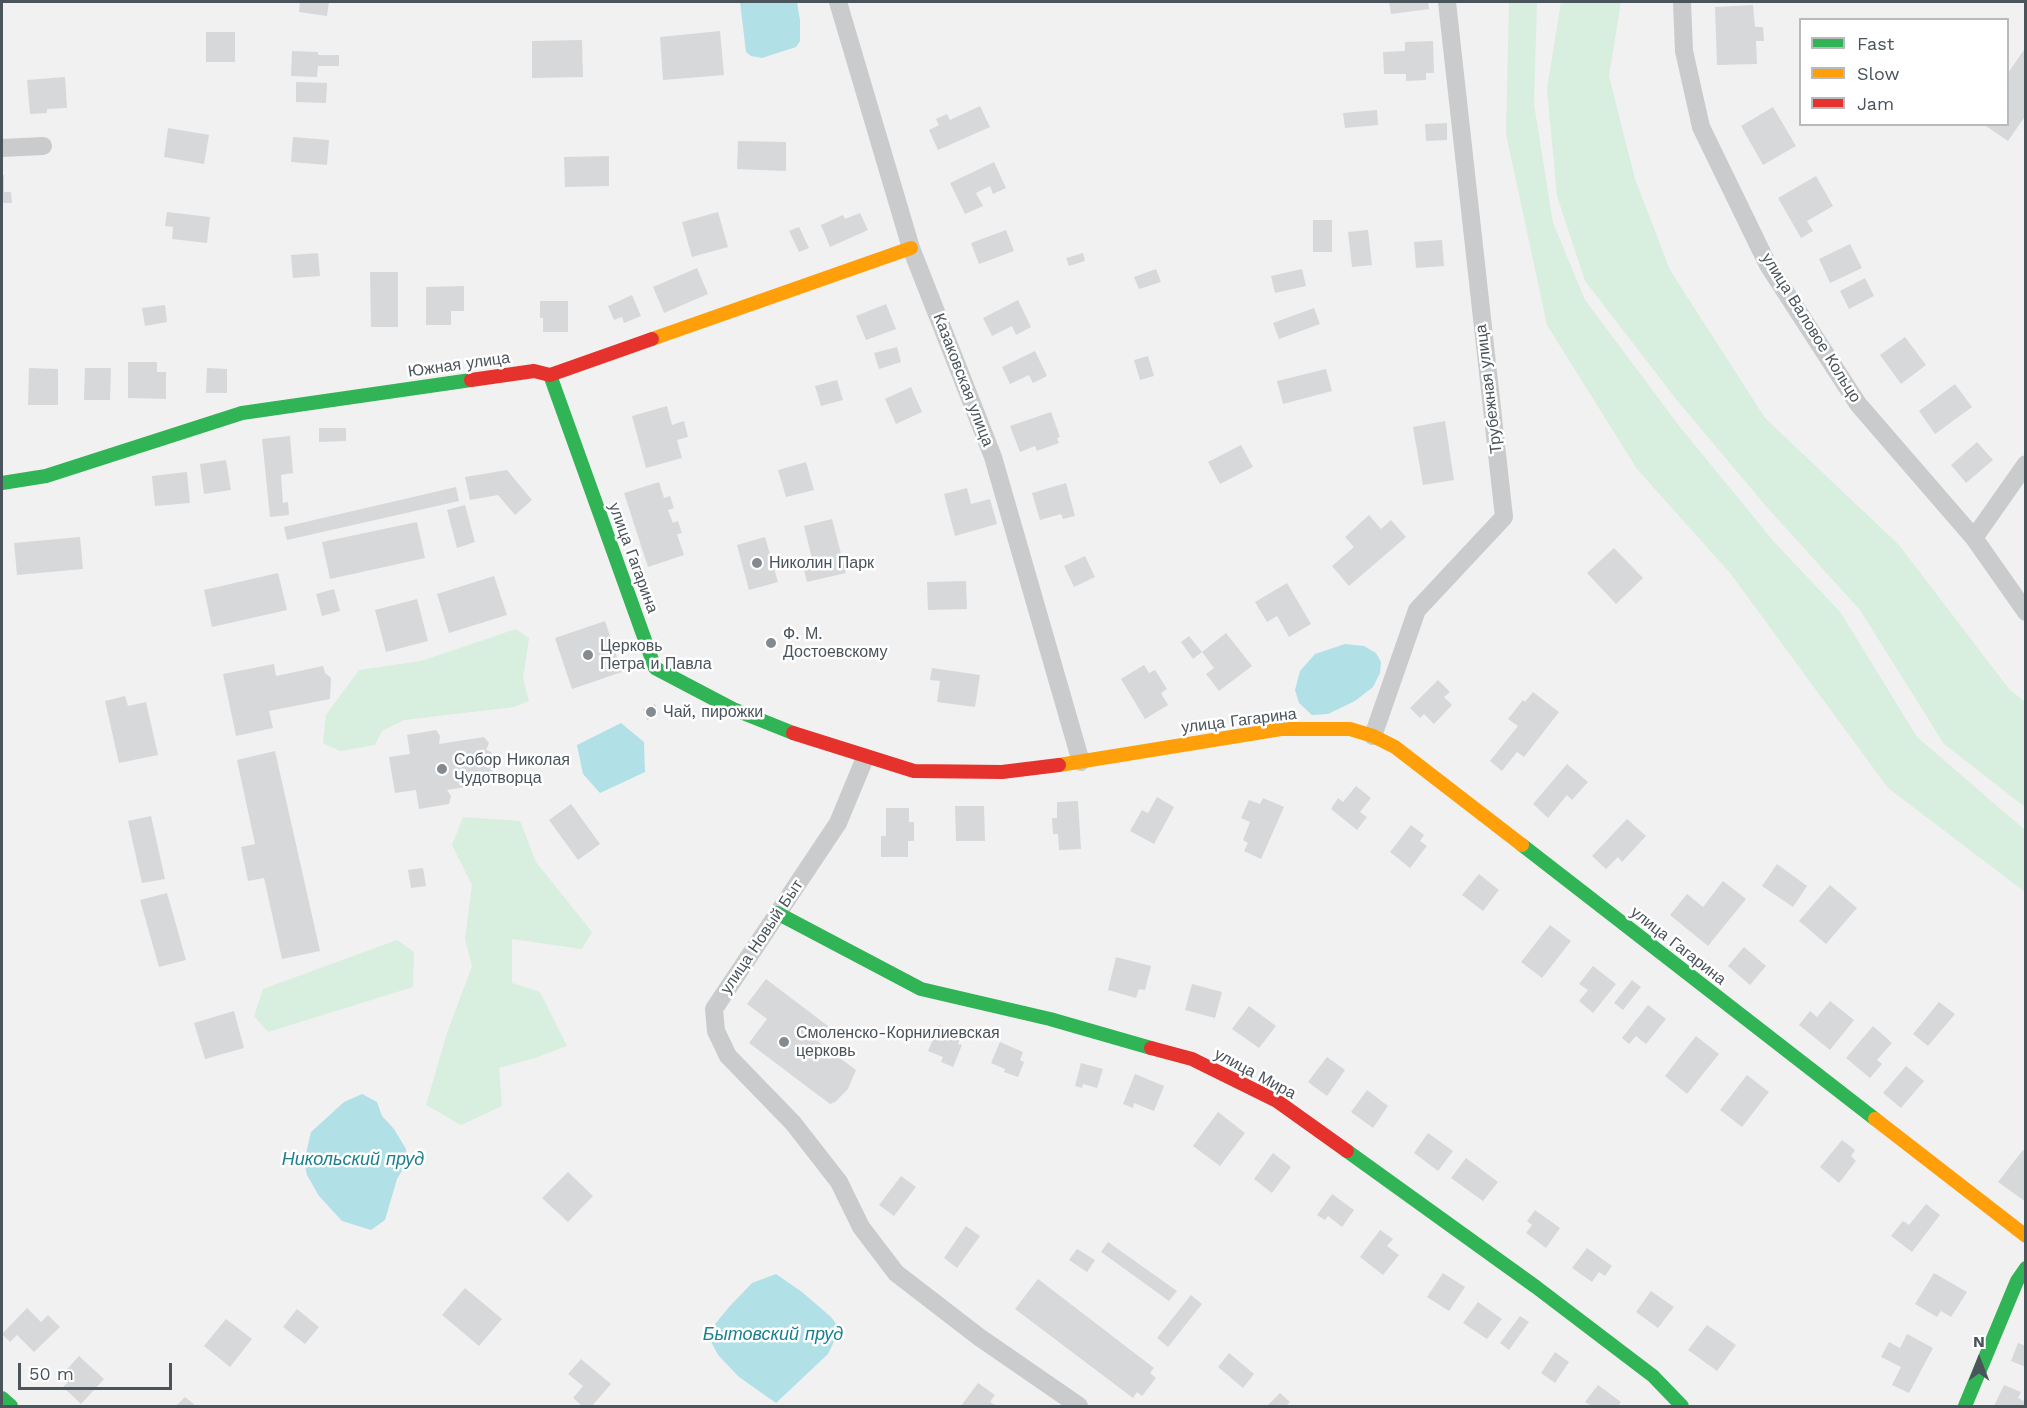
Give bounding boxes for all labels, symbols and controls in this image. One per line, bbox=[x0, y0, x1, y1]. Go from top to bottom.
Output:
legend bbox=[1799, 18, 2009, 126]
text: Fast bbox=[1857, 33, 1894, 54]
text: Slow bbox=[1857, 63, 1900, 84]
text: Jam bbox=[1857, 93, 1894, 114]
street label: улица Валовое Кольцо bbox=[1757, 250, 1865, 406]
street label: Казаковская улица bbox=[929, 311, 997, 449]
street label: Трубежная улица bbox=[1472, 323, 1506, 455]
street label: Южная улица bbox=[407, 348, 511, 382]
street label: улица Гагарина bbox=[604, 500, 662, 616]
place label: Николин Парк bbox=[769, 553, 874, 573]
marker: Николин Парк bbox=[750, 556, 764, 570]
place label: Ф. М. Достоевскому bbox=[783, 624, 887, 662]
place label: Церковь Петра и Павла bbox=[600, 636, 712, 674]
marker: Ф. М. Достоевскому bbox=[764, 636, 778, 650]
marker: Церковь Петра и Павла bbox=[581, 648, 595, 662]
place label: Чай, пирожки bbox=[663, 702, 763, 722]
street label: улица Гагарина bbox=[1180, 704, 1298, 738]
marker: Чай, пирожки bbox=[644, 705, 658, 719]
place label: Собор Николая Чудотворца bbox=[454, 750, 570, 788]
marker: Собор Николая Чудотворца bbox=[435, 762, 449, 776]
street label: улица Новый Быт bbox=[717, 876, 807, 998]
street label: улица Гагарина bbox=[1626, 903, 1730, 989]
place label: Смоленско-Корнилиевская церковь bbox=[796, 1023, 1000, 1061]
marker: Смоленско-Корнилиевская церковь bbox=[777, 1035, 791, 1049]
street label: улица Мира bbox=[1211, 1045, 1299, 1103]
water label: Никольский пруд bbox=[282, 1149, 424, 1171]
water label: Бытовский пруд bbox=[703, 1324, 843, 1346]
north arrow bbox=[1949, 1330, 2009, 1390]
text: N bbox=[1973, 1332, 1985, 1351]
scale bar bbox=[21, 1351, 176, 1389]
text: 50 m bbox=[29, 1363, 74, 1384]

